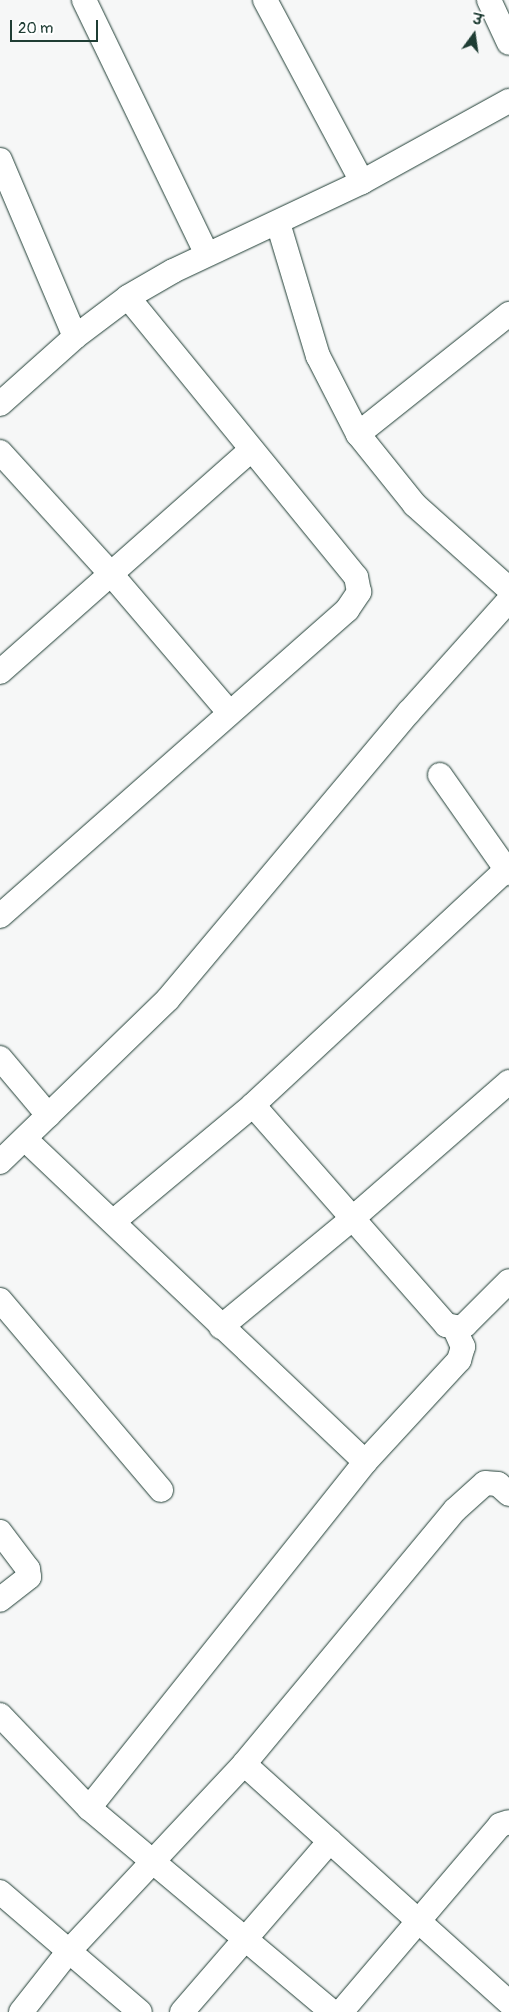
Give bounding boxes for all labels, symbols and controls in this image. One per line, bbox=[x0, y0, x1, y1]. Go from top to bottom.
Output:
scale bar bbox=[12, 10, 100, 42]
north arrow bbox=[449, 10, 499, 60]
text: उ bbox=[471, 11, 484, 29]
text: 20 m bbox=[18, 19, 53, 38]

